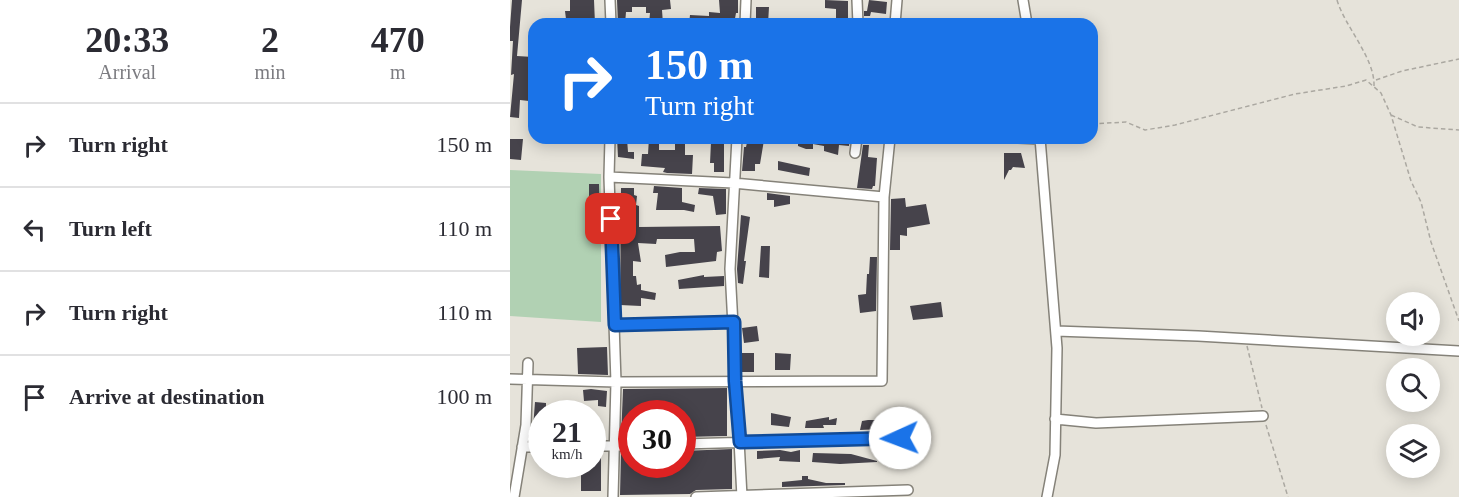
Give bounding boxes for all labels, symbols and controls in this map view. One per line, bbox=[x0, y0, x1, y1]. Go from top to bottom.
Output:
text: 20:33 bbox=[85, 20, 169, 60]
text: 2 bbox=[261, 20, 279, 60]
text: 470 bbox=[371, 20, 425, 60]
icon: right bbox=[546, 42, 624, 120]
text: 150 m bbox=[645, 42, 754, 88]
text: Arrival bbox=[98, 61, 156, 83]
text: min bbox=[254, 61, 286, 83]
text: m bbox=[390, 61, 406, 83]
text: Turn right bbox=[645, 91, 754, 121]
icon: right bbox=[18, 129, 51, 162]
text: Turn right bbox=[69, 132, 168, 157]
text: 150 m bbox=[436, 132, 492, 157]
pin bbox=[585, 193, 636, 244]
icon: arrive bbox=[594, 202, 627, 235]
icon: left bbox=[18, 213, 51, 246]
text: Turn left bbox=[69, 216, 152, 241]
text: 110 m bbox=[437, 216, 492, 241]
map controls bbox=[1386, 292, 1440, 478]
button: sound bbox=[1386, 292, 1440, 346]
icon: right bbox=[18, 297, 51, 330]
text: Turn right bbox=[69, 300, 168, 325]
text: 110 m bbox=[437, 300, 492, 325]
button: search bbox=[1386, 358, 1440, 412]
icon: arrive bbox=[18, 381, 51, 414]
text: Arrive at destination bbox=[69, 384, 265, 409]
text: 100 m bbox=[436, 384, 492, 409]
speed limit sign: 30 bbox=[618, 400, 696, 478]
position arrow bbox=[868, 406, 932, 470]
text: 21 bbox=[552, 415, 582, 448]
button: layers bbox=[1386, 424, 1440, 478]
text: km/h bbox=[552, 446, 582, 462]

